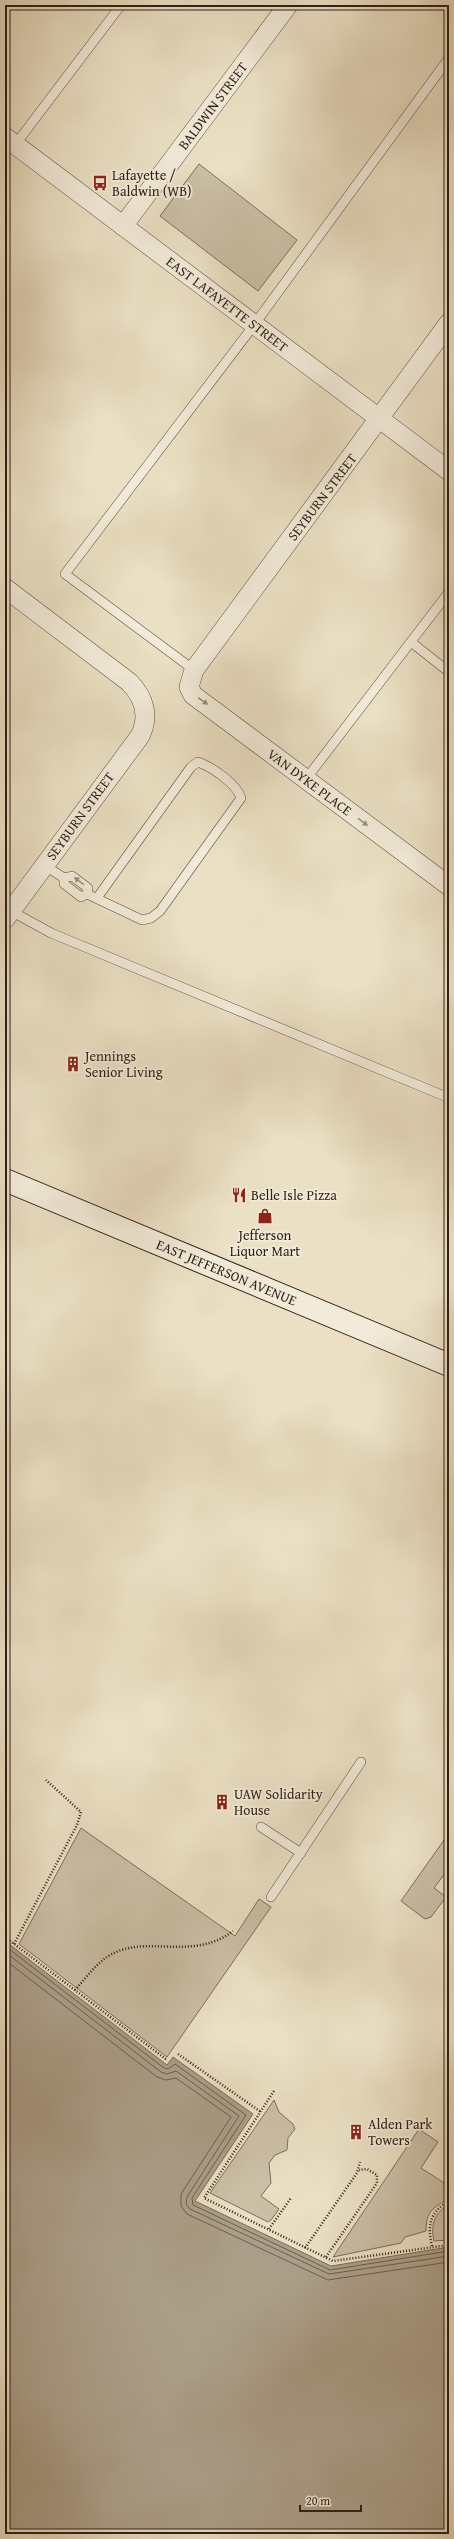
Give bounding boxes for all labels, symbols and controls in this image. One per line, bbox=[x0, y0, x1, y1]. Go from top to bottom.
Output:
street label: BALDWIN STREET bbox=[173, 58, 252, 154]
place label: Lafayette / Baldwin (WB) bbox=[112, 165, 192, 201]
bus stop icon: Lafayette / Baldwin (WB) bbox=[91, 174, 109, 192]
street label: EAST LAFAYETTE STREET bbox=[162, 252, 292, 357]
street label: SEYBURN STREET bbox=[283, 449, 362, 545]
one-way arrow bbox=[198, 697, 209, 705]
street label: VAN DYKE PLACE bbox=[263, 744, 356, 820]
street label: SEYBURN STREET bbox=[41, 768, 119, 864]
one-way arrow bbox=[358, 817, 369, 826]
one-way arrow bbox=[74, 877, 85, 885]
place label: Jennings Senior Living bbox=[83, 1046, 163, 1082]
building icon: Jennings Senior Living bbox=[64, 1055, 82, 1073]
place label: Belle Isle Pizza bbox=[251, 1185, 337, 1205]
restaurant icon: Belle Isle Pizza bbox=[230, 1186, 248, 1204]
shop icon: Jefferson Liquor Mart bbox=[256, 1207, 274, 1225]
place label: Jefferson Liquor Mart bbox=[230, 1225, 300, 1261]
street label: EAST JEFFERSON AVENUE bbox=[153, 1234, 300, 1310]
place label: UAW Solidarity House bbox=[234, 1784, 323, 1820]
building icon: UAW Solidarity House bbox=[213, 1793, 231, 1811]
place label: Alden Park Towers bbox=[368, 2114, 433, 2150]
building icon: Alden Park Towers bbox=[347, 2123, 365, 2141]
scale bar bbox=[300, 2487, 361, 2513]
text: 20 m bbox=[306, 2492, 330, 2509]

